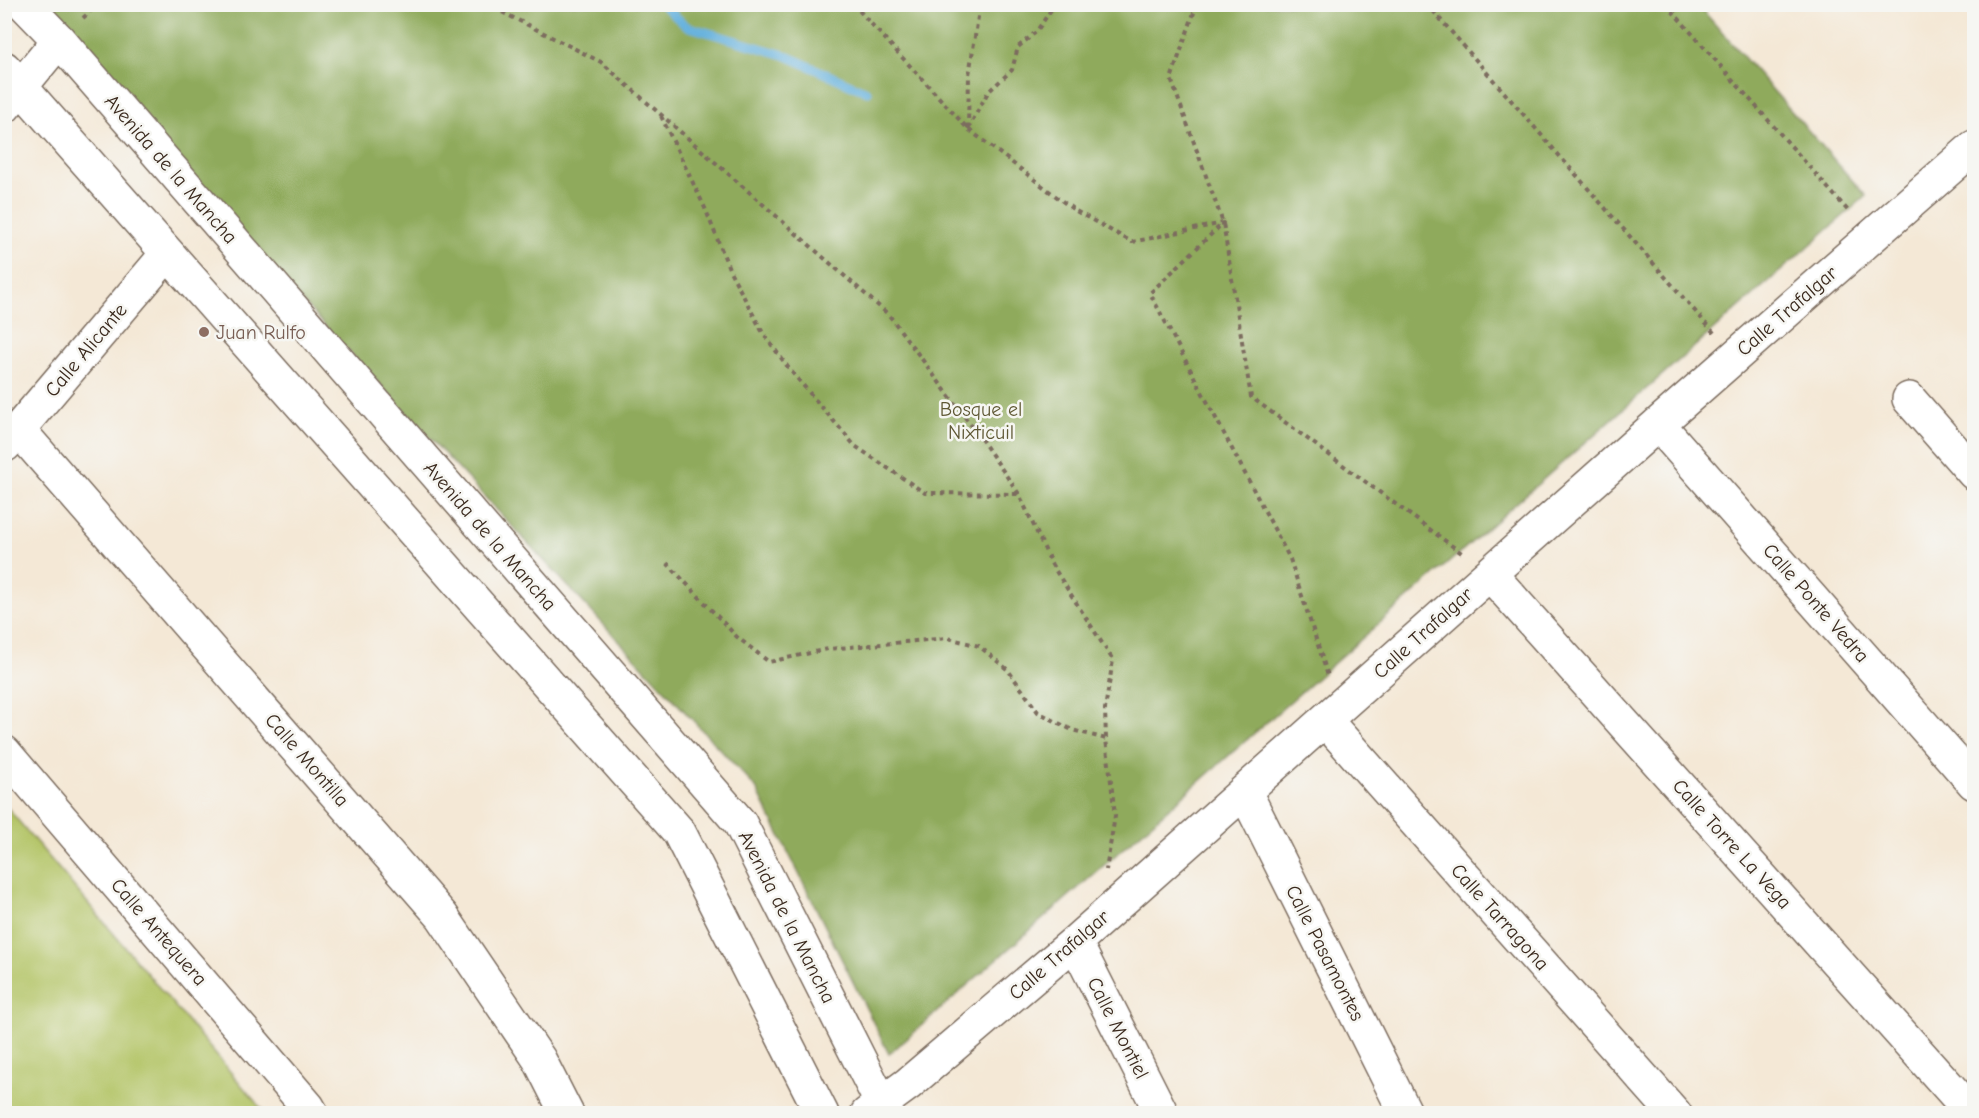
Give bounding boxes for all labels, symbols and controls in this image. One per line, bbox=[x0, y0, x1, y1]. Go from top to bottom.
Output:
street label: Avenida de la Mancha bbox=[100, 90, 242, 248]
street label: Calle Trafalgar bbox=[1732, 261, 1842, 361]
street label: Calle Alicante bbox=[40, 299, 132, 401]
place label: Juan Rulfo bbox=[216, 321, 306, 344]
marker: Juan Rulfo bbox=[197, 325, 211, 339]
park label: Bosque el Nixticuil bbox=[940, 398, 1022, 444]
street label: Avenida de la Mancha bbox=[419, 457, 561, 615]
street label: Calle Ponte Vedra bbox=[1758, 539, 1874, 667]
street label: Calle Trafalgar bbox=[1369, 583, 1477, 683]
street label: Calle Montilla bbox=[260, 709, 354, 811]
street label: Calle Torre La Vega bbox=[1668, 774, 1796, 914]
street label: Avenida de la Mancha bbox=[734, 827, 840, 1007]
street label: Calle Tarragona bbox=[1446, 859, 1554, 975]
street label: Calle Antequera bbox=[106, 874, 212, 990]
street label: Calle Pasamontes bbox=[1281, 881, 1369, 1025]
street label: Calle Trafalgar bbox=[1004, 905, 1114, 1005]
street label: Calle Montiel bbox=[1083, 973, 1153, 1083]

